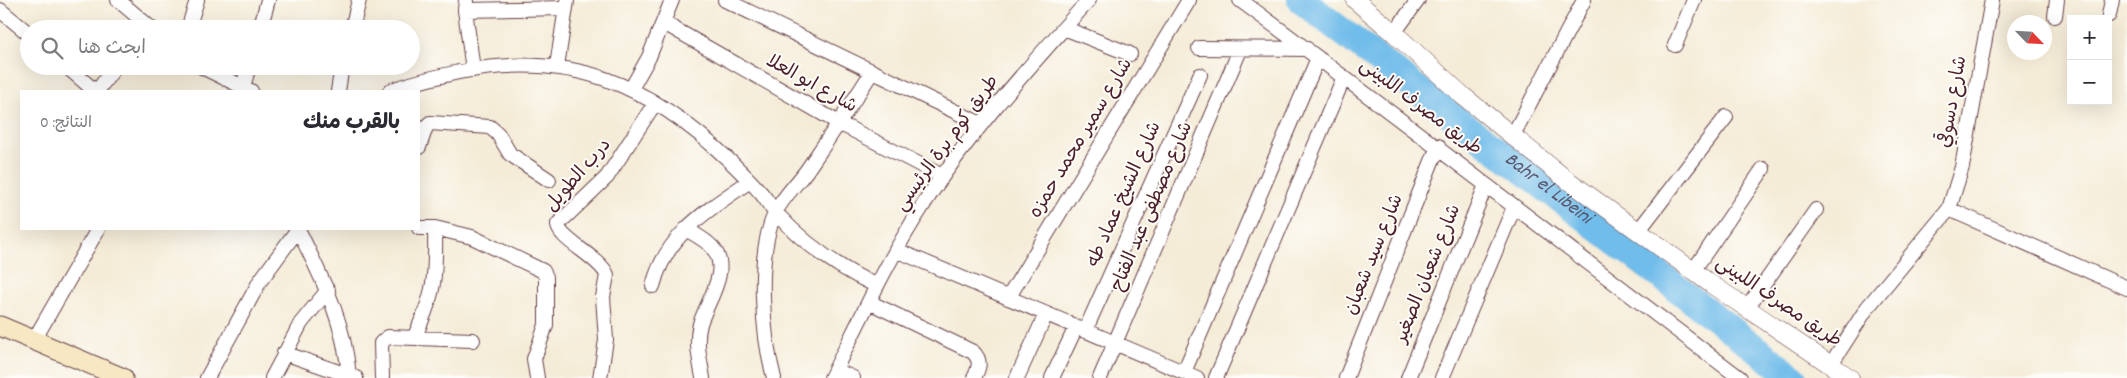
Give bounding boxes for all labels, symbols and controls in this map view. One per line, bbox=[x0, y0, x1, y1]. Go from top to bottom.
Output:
north arrow bbox=[2007, 15, 2052, 60]
map controls bbox=[2067, 15, 2112, 105]
button: + bbox=[2067, 15, 2112, 60]
search box bbox=[20, 20, 420, 75]
icon: search bbox=[38, 34, 66, 62]
text: ابحث هنا bbox=[78, 36, 146, 63]
street label: شارع ابو العلا bbox=[761, 49, 861, 121]
street label: طريق مصرف اللبينى bbox=[1353, 53, 1487, 163]
street label: شارع دسوقي bbox=[1931, 53, 1975, 150]
street label: شارع سمير محمد حمزه bbox=[1023, 54, 1141, 224]
button: − bbox=[2067, 60, 2112, 105]
street label: طريق كوم برة الرئيسي bbox=[889, 70, 1007, 218]
text: بالقرب منك bbox=[303, 109, 400, 139]
text: النتائج: 0 bbox=[40, 112, 92, 135]
street label: شارع الشيخ عماد طه bbox=[1081, 118, 1169, 272]
street label: شارع مصطفى عبد الفتاح bbox=[1105, 118, 1201, 296]
street label: درب الطويل bbox=[539, 133, 619, 219]
water label: Bahr el Libeini bbox=[1498, 146, 1600, 234]
street label: شارع سيد شعبان bbox=[1338, 190, 1412, 320]
street label: شارع شعبان الصغير bbox=[1388, 201, 1469, 349]
street label: طريق مصرف اللبينى bbox=[1709, 251, 1847, 355]

